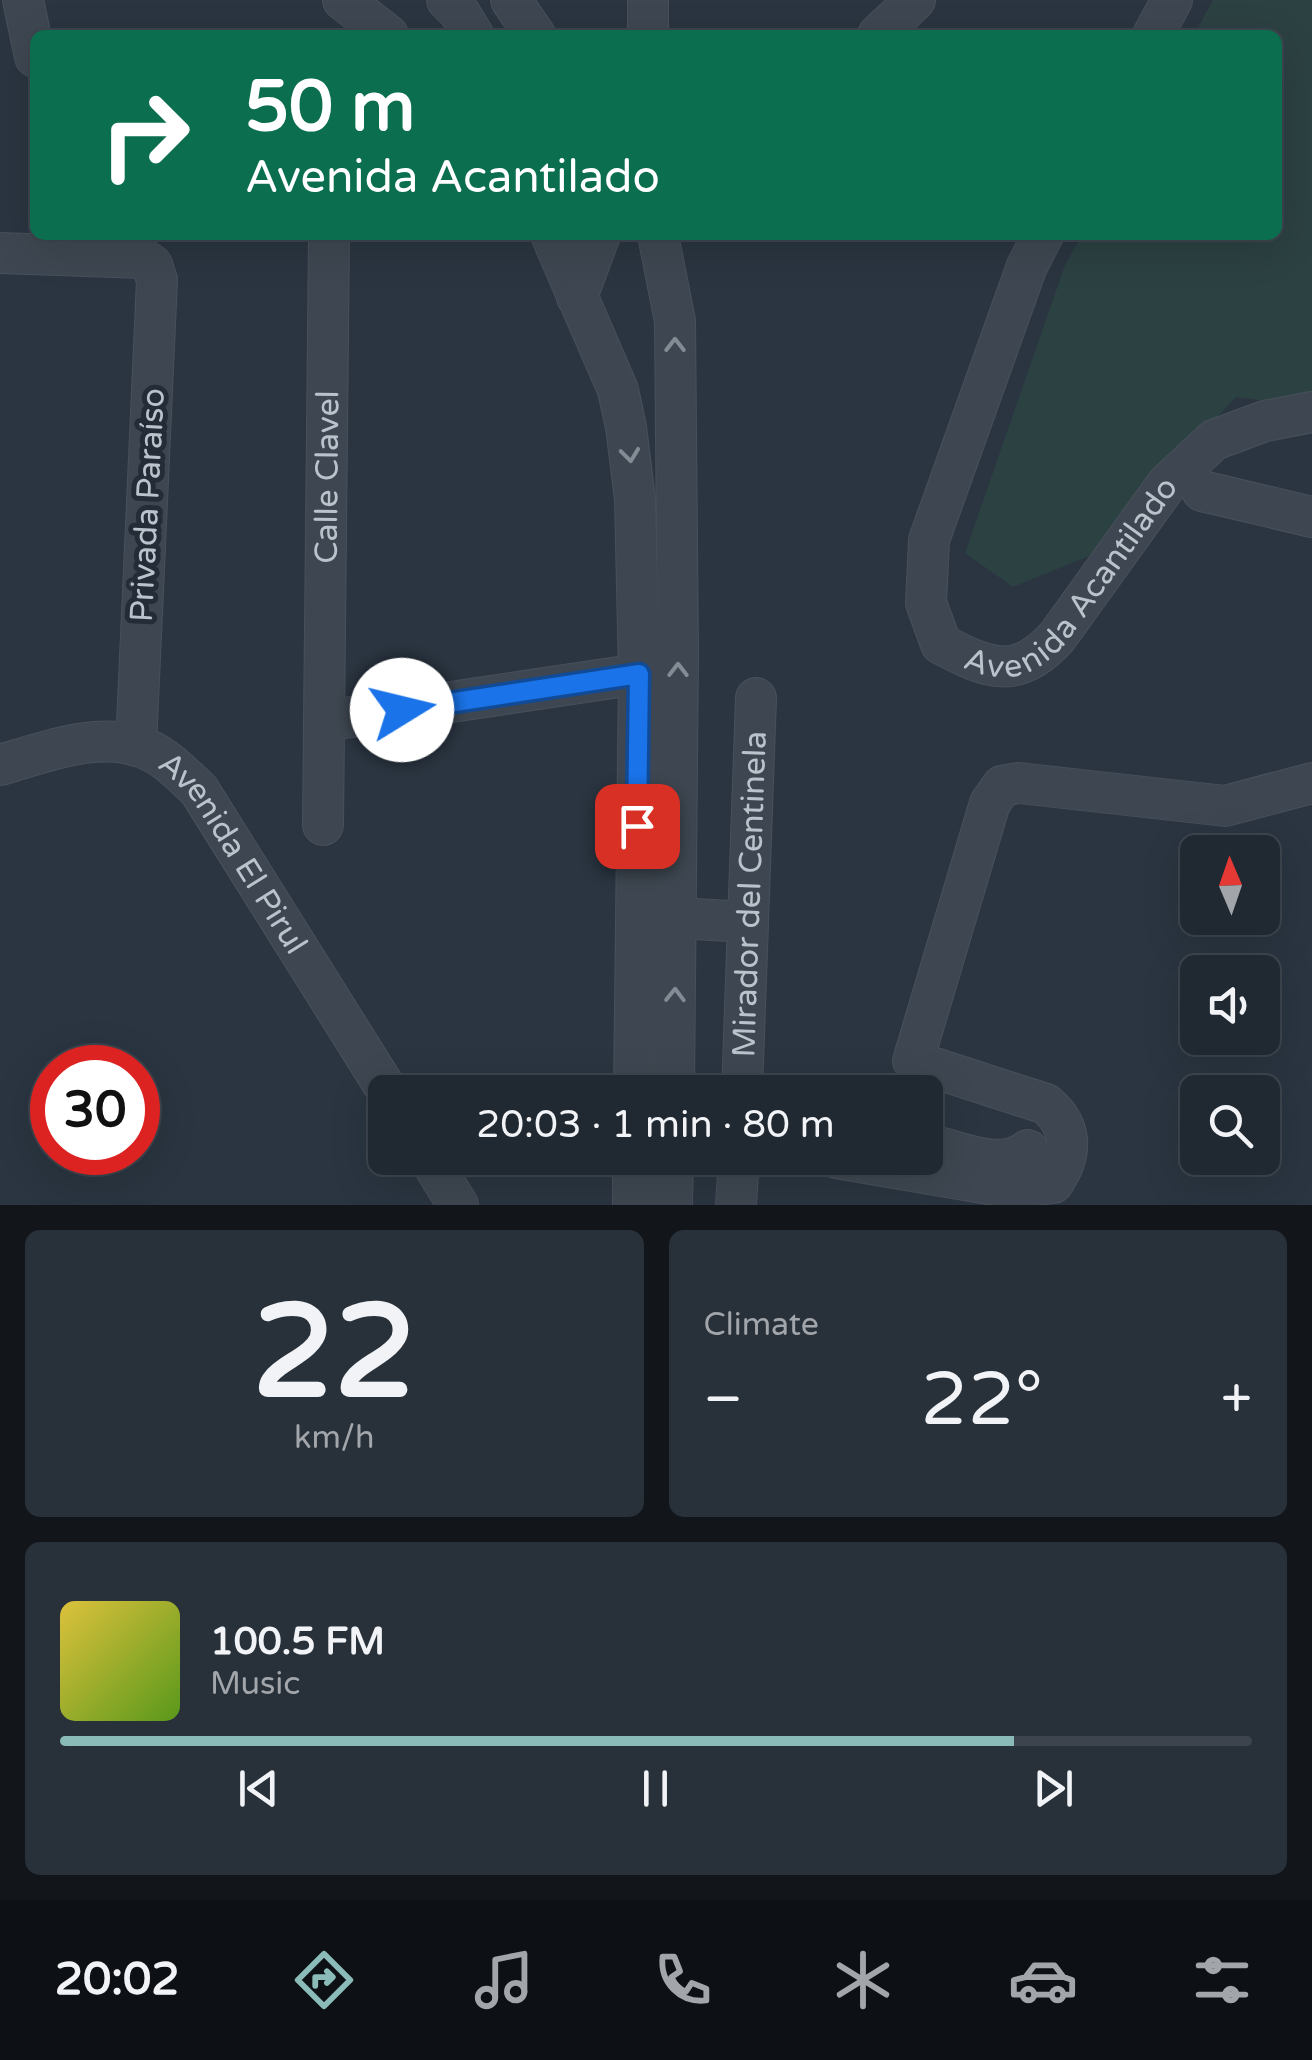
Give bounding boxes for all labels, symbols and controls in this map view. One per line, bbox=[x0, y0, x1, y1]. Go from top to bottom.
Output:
text: 50 m bbox=[245, 66, 415, 150]
icon: right bbox=[80, 70, 210, 200]
text: Avenida Acantilado bbox=[245, 151, 660, 205]
one-way arrow bbox=[664, 337, 686, 352]
street label: Privada Paraíso bbox=[123, 387, 173, 623]
street label: Calle Clavel bbox=[308, 390, 347, 564]
one-way arrow bbox=[619, 447, 640, 463]
street label: Avenida Acantilado bbox=[959, 470, 1186, 687]
position arrow bbox=[350, 658, 454, 762]
one-way arrow bbox=[667, 662, 689, 678]
street label: Mirador del Centinela bbox=[725, 730, 775, 1058]
street label: Avenida El Pirul bbox=[151, 744, 315, 961]
pin bbox=[595, 784, 680, 869]
icon: arrive bbox=[610, 799, 665, 854]
north arrow bbox=[1180, 835, 1280, 935]
map controls bbox=[1180, 835, 1280, 1175]
button: sound bbox=[1180, 955, 1280, 1055]
one-way arrow bbox=[665, 987, 686, 1003]
speed limit sign: 30 bbox=[30, 1045, 160, 1175]
button: search bbox=[1180, 1075, 1280, 1175]
text: 20:03 · 1 min · 80 m bbox=[476, 1102, 835, 1148]
text: 22 bbox=[253, 1276, 416, 1432]
text: Climate bbox=[704, 1306, 819, 1344]
text: 22° bbox=[921, 1355, 1043, 1445]
text: − bbox=[704, 1367, 743, 1433]
text: + bbox=[1221, 1367, 1252, 1433]
text: km/h bbox=[294, 1419, 374, 1457]
text: 100.5 FM bbox=[210, 1619, 385, 1665]
text: Music bbox=[210, 1665, 300, 1703]
icon: previous bbox=[231, 1761, 286, 1816]
icon: pause bbox=[628, 1761, 683, 1816]
icon: next bbox=[1026, 1761, 1081, 1816]
icon: directions bbox=[289, 1945, 359, 2015]
icon: music bbox=[469, 1945, 539, 2015]
icon: phone bbox=[648, 1945, 718, 2015]
icon: climate bbox=[828, 1945, 898, 2015]
icon: car bbox=[1008, 1945, 1078, 2015]
icon: filters bbox=[1187, 1945, 1257, 2015]
text: 20:02 bbox=[55, 1953, 180, 2007]

